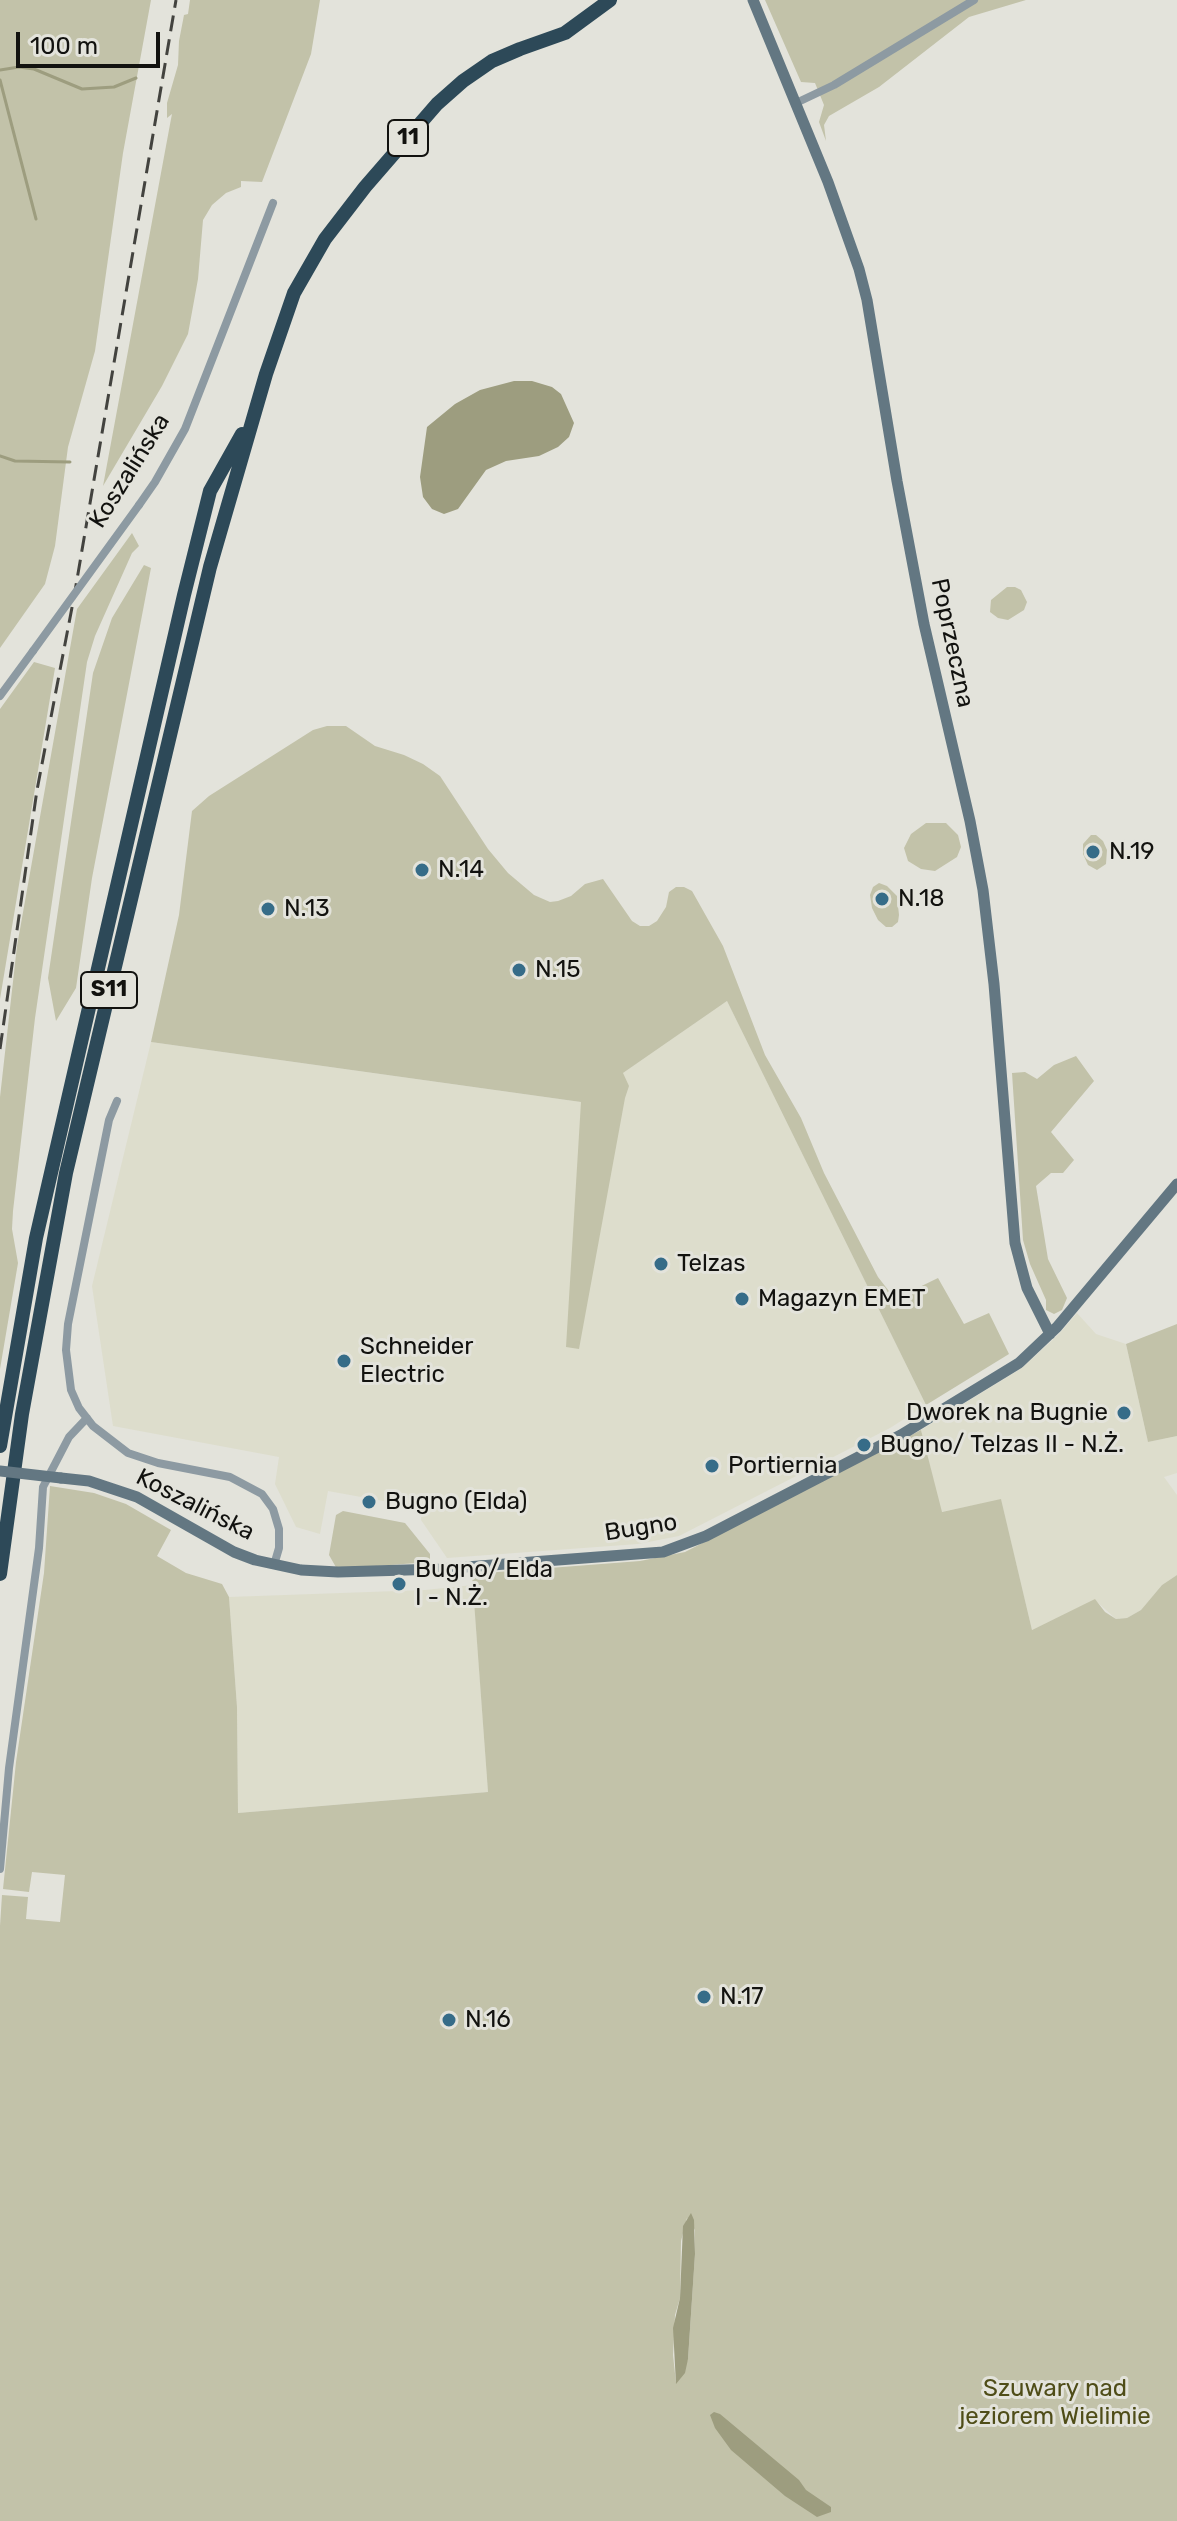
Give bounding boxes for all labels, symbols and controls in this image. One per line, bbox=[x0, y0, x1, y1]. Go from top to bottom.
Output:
scale bar bbox=[20, 16, 164, 66]
text: 100 m bbox=[30, 32, 98, 60]
road number: 11 bbox=[388, 120, 428, 156]
street label: Koszalińska bbox=[84, 409, 176, 533]
street label: Poprzeczna bbox=[924, 576, 980, 710]
place label: N.19 bbox=[1109, 838, 1154, 866]
marker: N.19 bbox=[1084, 843, 1102, 861]
place label: N.14 bbox=[438, 856, 484, 884]
marker: N.14 bbox=[413, 861, 431, 879]
place label: N.18 bbox=[898, 885, 944, 913]
marker: N.18 bbox=[873, 890, 891, 908]
place label: N.13 bbox=[284, 895, 330, 923]
marker: N.13 bbox=[259, 900, 277, 918]
place label: N.15 bbox=[535, 956, 580, 984]
marker: N.15 bbox=[510, 961, 528, 979]
road number: S11 bbox=[81, 972, 137, 1008]
place label: Telzas bbox=[677, 1250, 746, 1278]
marker: Telzas bbox=[652, 1255, 670, 1273]
place label: Magazyn EMET bbox=[758, 1285, 926, 1313]
marker: Magazyn EMET bbox=[733, 1290, 751, 1308]
place label: Schneider Electric bbox=[360, 1333, 473, 1389]
marker: Schneider Electric bbox=[335, 1352, 353, 1370]
place label: Dworek na Bugnie bbox=[906, 1399, 1108, 1427]
marker: Dworek na Bugnie bbox=[1115, 1404, 1133, 1422]
place label: Bugno/ Telzas II - N.Ż. bbox=[880, 1431, 1124, 1459]
marker: Bugno/ Telzas II - N.Ż. bbox=[855, 1436, 873, 1454]
place label: Portiernia bbox=[728, 1452, 837, 1480]
marker: Portiernia bbox=[703, 1457, 721, 1475]
street label: Koszalińska bbox=[131, 1463, 259, 1547]
place label: Bugno (Elda) bbox=[385, 1488, 527, 1516]
marker: Bugno (Elda) bbox=[360, 1493, 378, 1511]
street label: Bugno bbox=[603, 1508, 679, 1548]
place label: Bugno/ Elda I - N.Ż. bbox=[415, 1556, 553, 1612]
marker: Bugno/ Elda I - N.Ż. bbox=[390, 1575, 408, 1593]
place label: N.17 bbox=[720, 1983, 764, 2011]
marker: N.17 bbox=[695, 1988, 713, 2006]
place label: N.16 bbox=[465, 2006, 511, 2034]
marker: N.16 bbox=[440, 2011, 458, 2029]
park label: Szuwary nad jeziorem Wielimie bbox=[959, 2375, 1151, 2431]

